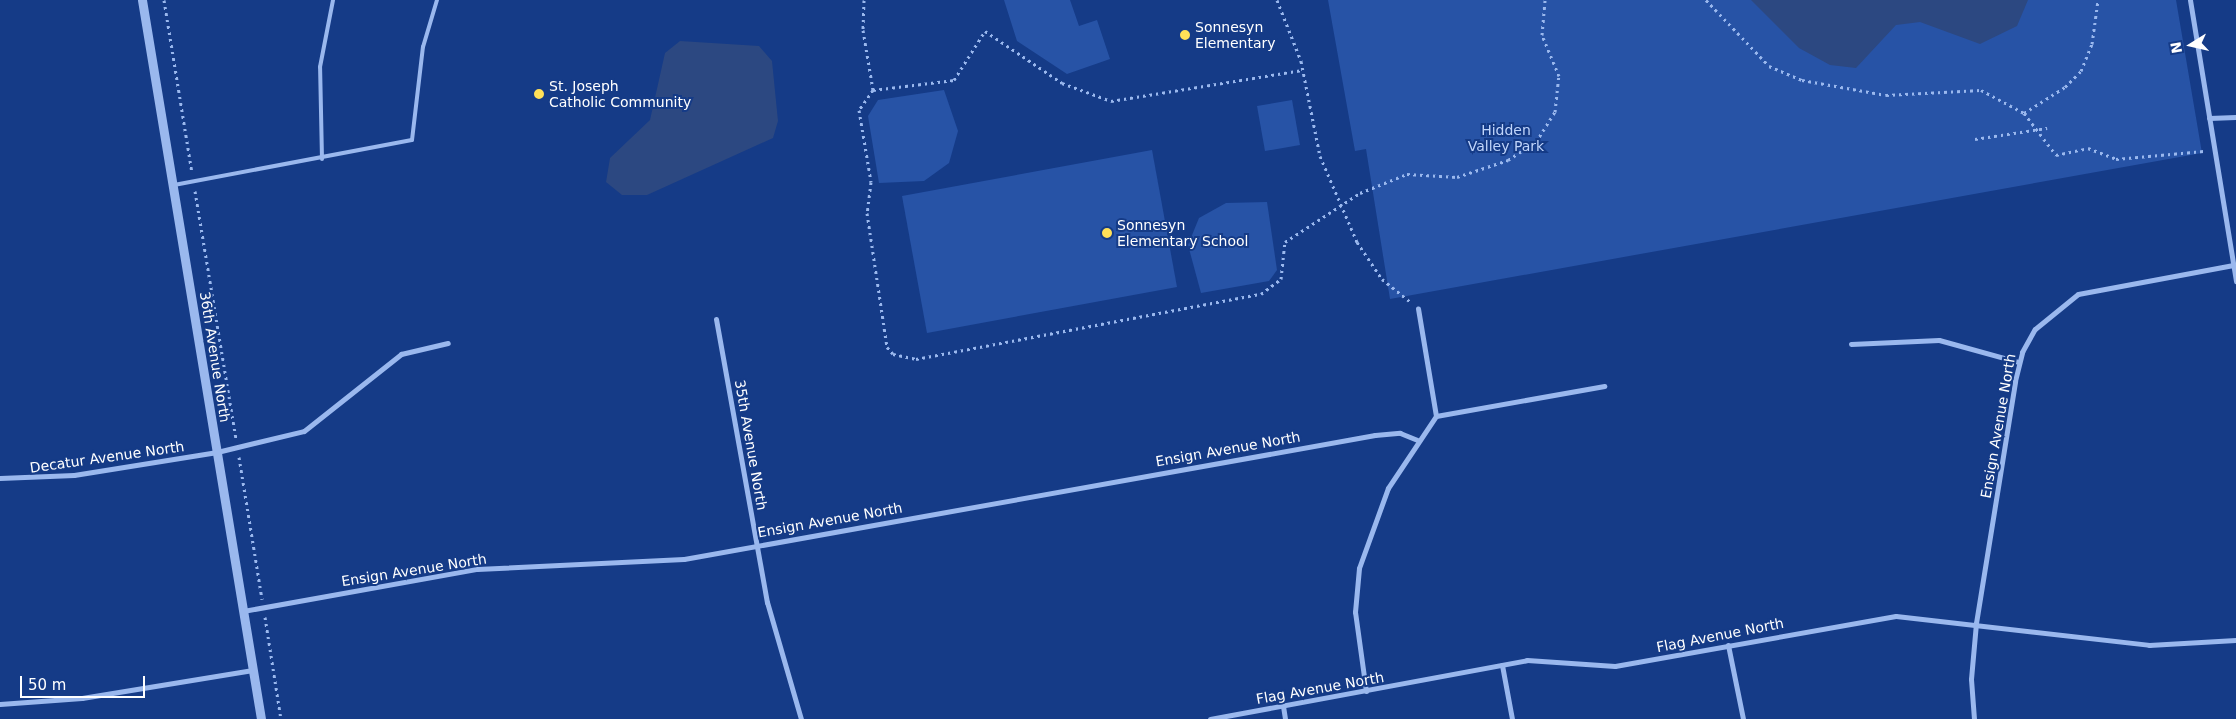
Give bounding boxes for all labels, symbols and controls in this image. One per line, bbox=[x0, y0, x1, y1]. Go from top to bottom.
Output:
place label: Sonnesyn Elementary bbox=[1195, 19, 1276, 52]
north arrow bbox=[2166, 20, 2216, 70]
marker: Sonnesyn Elementary bbox=[1179, 29, 1191, 41]
text: N bbox=[2167, 40, 2185, 55]
place label: St. Joseph Catholic Community bbox=[549, 78, 691, 110]
marker: St. Joseph Catholic Community bbox=[533, 88, 545, 100]
park label: Hidden Valley Park bbox=[1468, 122, 1544, 154]
place label: Sonnesyn Elementary School bbox=[1117, 217, 1249, 250]
marker: Sonnesyn Elementary School bbox=[1101, 227, 1113, 239]
street label: 36th Avenue North bbox=[196, 290, 234, 424]
street label: Ensign Avenue North bbox=[1977, 352, 2019, 500]
street label: 35th Avenue North bbox=[731, 378, 771, 512]
street label: Ensign Avenue North bbox=[1154, 428, 1302, 470]
street label: Decatur Avenue North bbox=[29, 438, 185, 476]
street label: Ensign Avenue North bbox=[756, 499, 904, 541]
street label: Ensign Avenue North bbox=[340, 550, 488, 590]
street label: Flag Avenue North bbox=[1655, 614, 1785, 656]
scale bar bbox=[22, 666, 148, 698]
street label: Flag Avenue North bbox=[1255, 668, 1385, 708]
text: 50 m bbox=[28, 676, 66, 694]

